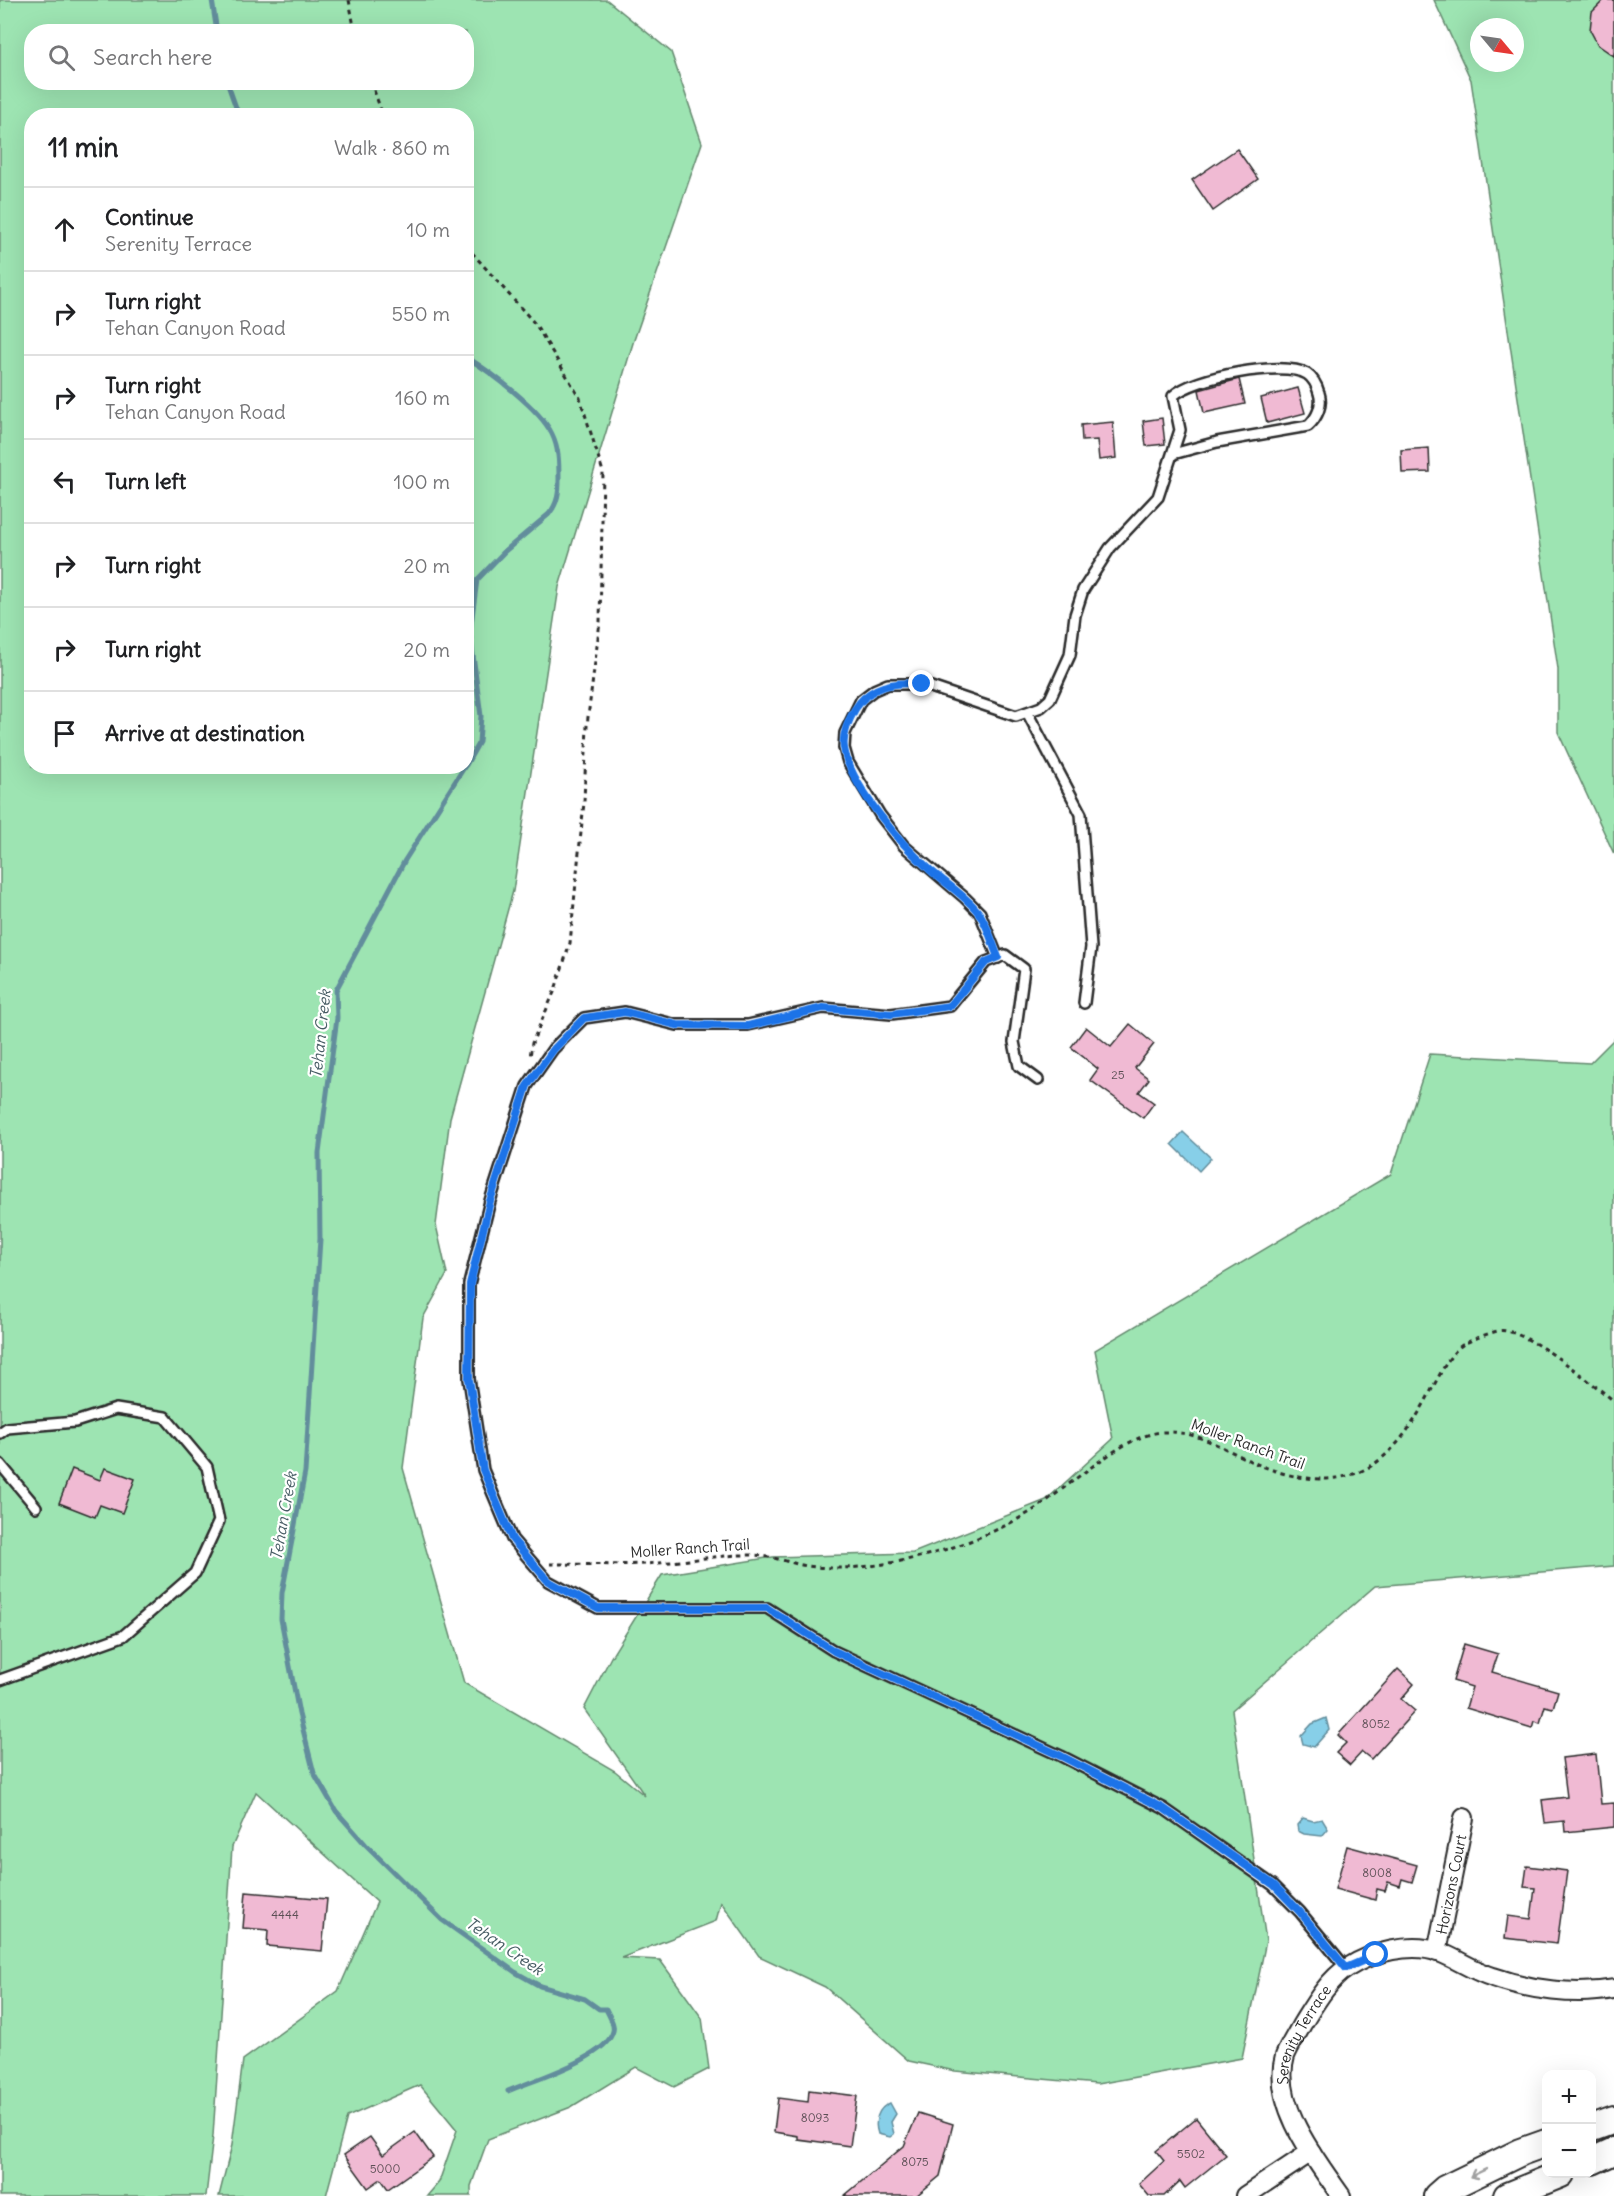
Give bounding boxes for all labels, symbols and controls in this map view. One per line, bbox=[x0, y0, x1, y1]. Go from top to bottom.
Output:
north arrow bbox=[1470, 18, 1524, 72]
search box bbox=[24, 24, 474, 90]
icon: search bbox=[45, 41, 78, 74]
text: Search here bbox=[93, 43, 212, 71]
text: 11 min bbox=[48, 131, 119, 164]
text: Walk · 860 m bbox=[334, 135, 450, 160]
text: Continue bbox=[105, 203, 194, 231]
icon: ahead bbox=[48, 213, 81, 246]
text: 10 m bbox=[407, 217, 450, 242]
text: Serenity Terrace bbox=[105, 231, 252, 256]
text: Turn right bbox=[105, 287, 201, 315]
icon: right bbox=[48, 297, 81, 330]
text: 550 m bbox=[392, 301, 450, 326]
text: Tehan Canyon Road bbox=[105, 315, 286, 340]
text: Turn right bbox=[105, 371, 201, 399]
icon: right bbox=[48, 381, 81, 414]
text: 160 m bbox=[395, 385, 450, 410]
text: Tehan Canyon Road bbox=[105, 399, 286, 424]
icon: left bbox=[48, 465, 81, 498]
text: Turn left bbox=[105, 467, 186, 495]
text: 100 m bbox=[393, 469, 450, 494]
icon: right bbox=[48, 549, 81, 582]
text: Turn right bbox=[105, 551, 201, 579]
text: 20 m bbox=[404, 553, 450, 578]
icon: right bbox=[48, 633, 81, 666]
text: Turn right bbox=[105, 635, 201, 663]
text: 20 m bbox=[404, 637, 450, 662]
route end bbox=[908, 670, 934, 696]
icon: arrive bbox=[48, 717, 81, 750]
text: Arrive at destination bbox=[105, 719, 305, 747]
water label: Tehan Creek bbox=[305, 987, 335, 1079]
house number: 25 bbox=[1111, 1067, 1125, 1082]
street label: Moller Ranch Trail bbox=[1189, 1415, 1307, 1473]
water label: Tehan Creek bbox=[265, 1469, 301, 1562]
street label: Moller Ranch Trail bbox=[630, 1534, 750, 1562]
house number: 8052 bbox=[1362, 1716, 1391, 1731]
street label: Horizons Court bbox=[1431, 1833, 1470, 1936]
house number: 8008 bbox=[1362, 1865, 1392, 1880]
house number: 4444 bbox=[271, 1907, 299, 1922]
water label: Tehan Creek bbox=[462, 1913, 549, 1980]
route start bbox=[1362, 1941, 1388, 1967]
street label: Serenity Terrace bbox=[1273, 1981, 1335, 2085]
map controls bbox=[1542, 2070, 1596, 2178]
button: + bbox=[1542, 2070, 1596, 2124]
house number: 8093 bbox=[801, 2110, 829, 2125]
button: − bbox=[1542, 2124, 1596, 2178]
house number: 5502 bbox=[1177, 2146, 1206, 2161]
house number: 8075 bbox=[901, 2154, 929, 2169]
house number: 5000 bbox=[370, 2161, 400, 2176]
one-way arrow bbox=[1470, 2167, 1488, 2179]

